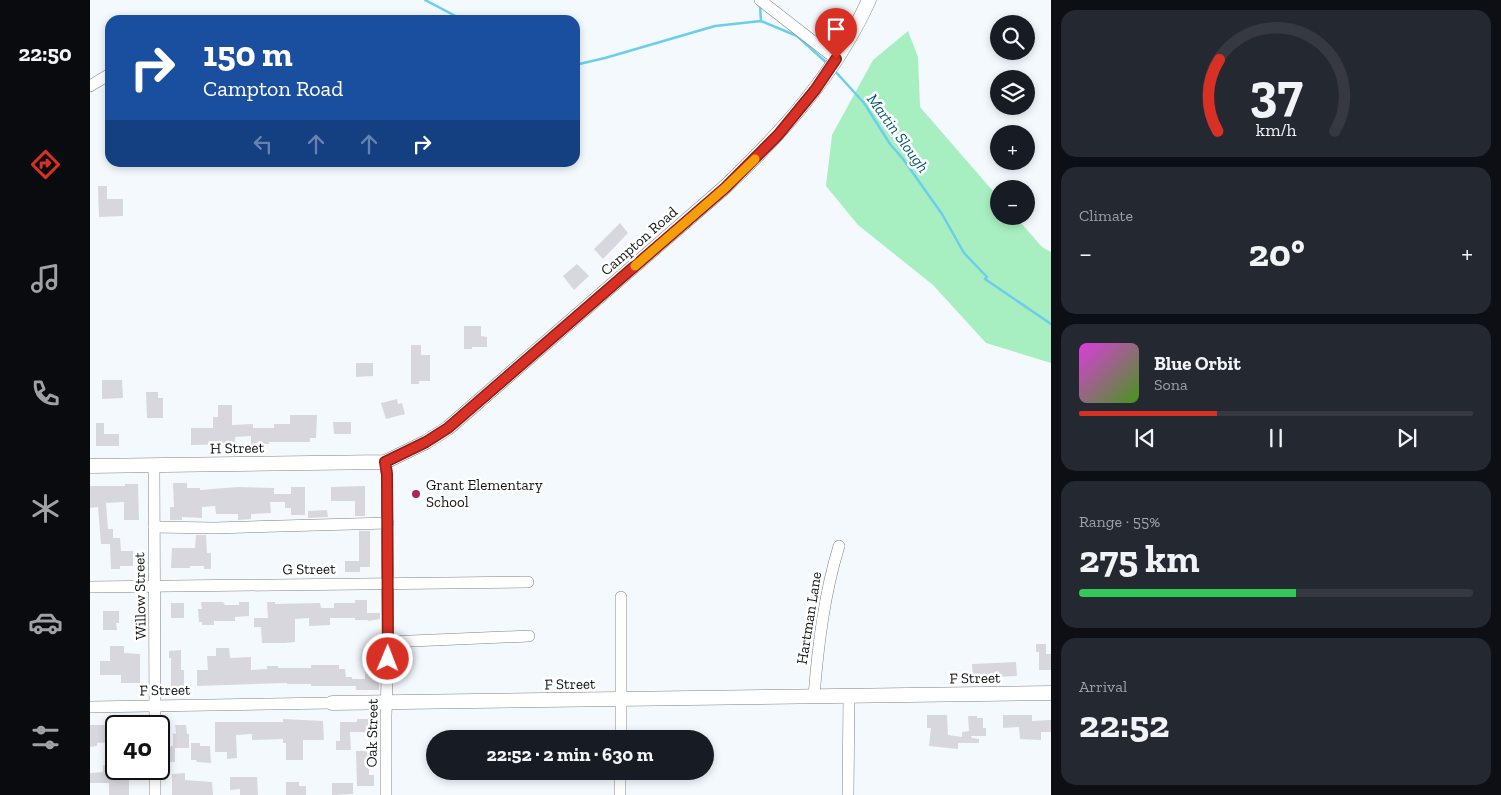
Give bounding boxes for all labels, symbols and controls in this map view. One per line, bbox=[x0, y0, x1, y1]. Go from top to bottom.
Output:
pin bbox=[815, 8, 857, 59]
icon: arrive bbox=[822, 15, 850, 43]
map controls bbox=[990, 15, 1035, 225]
button: search bbox=[990, 15, 1035, 60]
text: 150 m bbox=[203, 33, 293, 75]
icon: right bbox=[120, 35, 185, 100]
text: 22:50 bbox=[18, 40, 72, 67]
text: 37 bbox=[1249, 61, 1303, 123]
button: layers bbox=[990, 70, 1035, 115]
text: Campton Road bbox=[203, 75, 343, 102]
water label: Martin Slough bbox=[863, 90, 933, 176]
text: km/h bbox=[1256, 119, 1296, 141]
button: + bbox=[990, 125, 1035, 170]
icon: left bbox=[249, 130, 277, 158]
icon: ahead bbox=[302, 130, 330, 158]
icon: ahead bbox=[355, 130, 383, 158]
icon: right bbox=[408, 130, 436, 158]
icon: directions bbox=[28, 147, 63, 182]
button: − bbox=[990, 180, 1035, 225]
street label: Campton Road bbox=[597, 202, 682, 279]
text: Climate bbox=[1079, 206, 1133, 225]
text: 20° bbox=[1249, 230, 1305, 276]
text: − bbox=[1079, 237, 1092, 270]
text: + bbox=[1461, 237, 1473, 270]
icon: music bbox=[28, 261, 63, 296]
text: Blue Orbit bbox=[1154, 352, 1241, 375]
text: Sona bbox=[1154, 375, 1188, 394]
icon: phone bbox=[28, 376, 63, 411]
icon: previous bbox=[1131, 424, 1159, 452]
icon: pause bbox=[1262, 424, 1290, 452]
icon: next bbox=[1393, 424, 1421, 452]
street label: H Street bbox=[210, 439, 265, 457]
place label: Grant Elementary School bbox=[426, 476, 543, 511]
marker: Grant Elementary School bbox=[410, 488, 422, 500]
icon: climate bbox=[28, 491, 63, 526]
text: Range · 55% bbox=[1079, 512, 1160, 531]
text: 275 km bbox=[1079, 536, 1199, 582]
street label: Willow Street bbox=[130, 552, 150, 640]
street label: G Street bbox=[282, 560, 336, 578]
street label: Hartman Lane bbox=[793, 570, 825, 666]
icon: car bbox=[28, 605, 63, 640]
position arrow bbox=[361, 632, 413, 684]
street label: F Street bbox=[949, 669, 1001, 687]
street label: F Street bbox=[544, 675, 596, 693]
text: Arrival bbox=[1079, 677, 1127, 696]
street label: F Street bbox=[139, 681, 191, 699]
street label: Oak Street bbox=[362, 698, 382, 768]
text: 22:52 bbox=[1079, 701, 1169, 747]
speed limit sign: 40 bbox=[105, 715, 170, 780]
icon: filters bbox=[28, 720, 63, 755]
text: 22:52 · 2 min · 630 m bbox=[487, 743, 654, 766]

